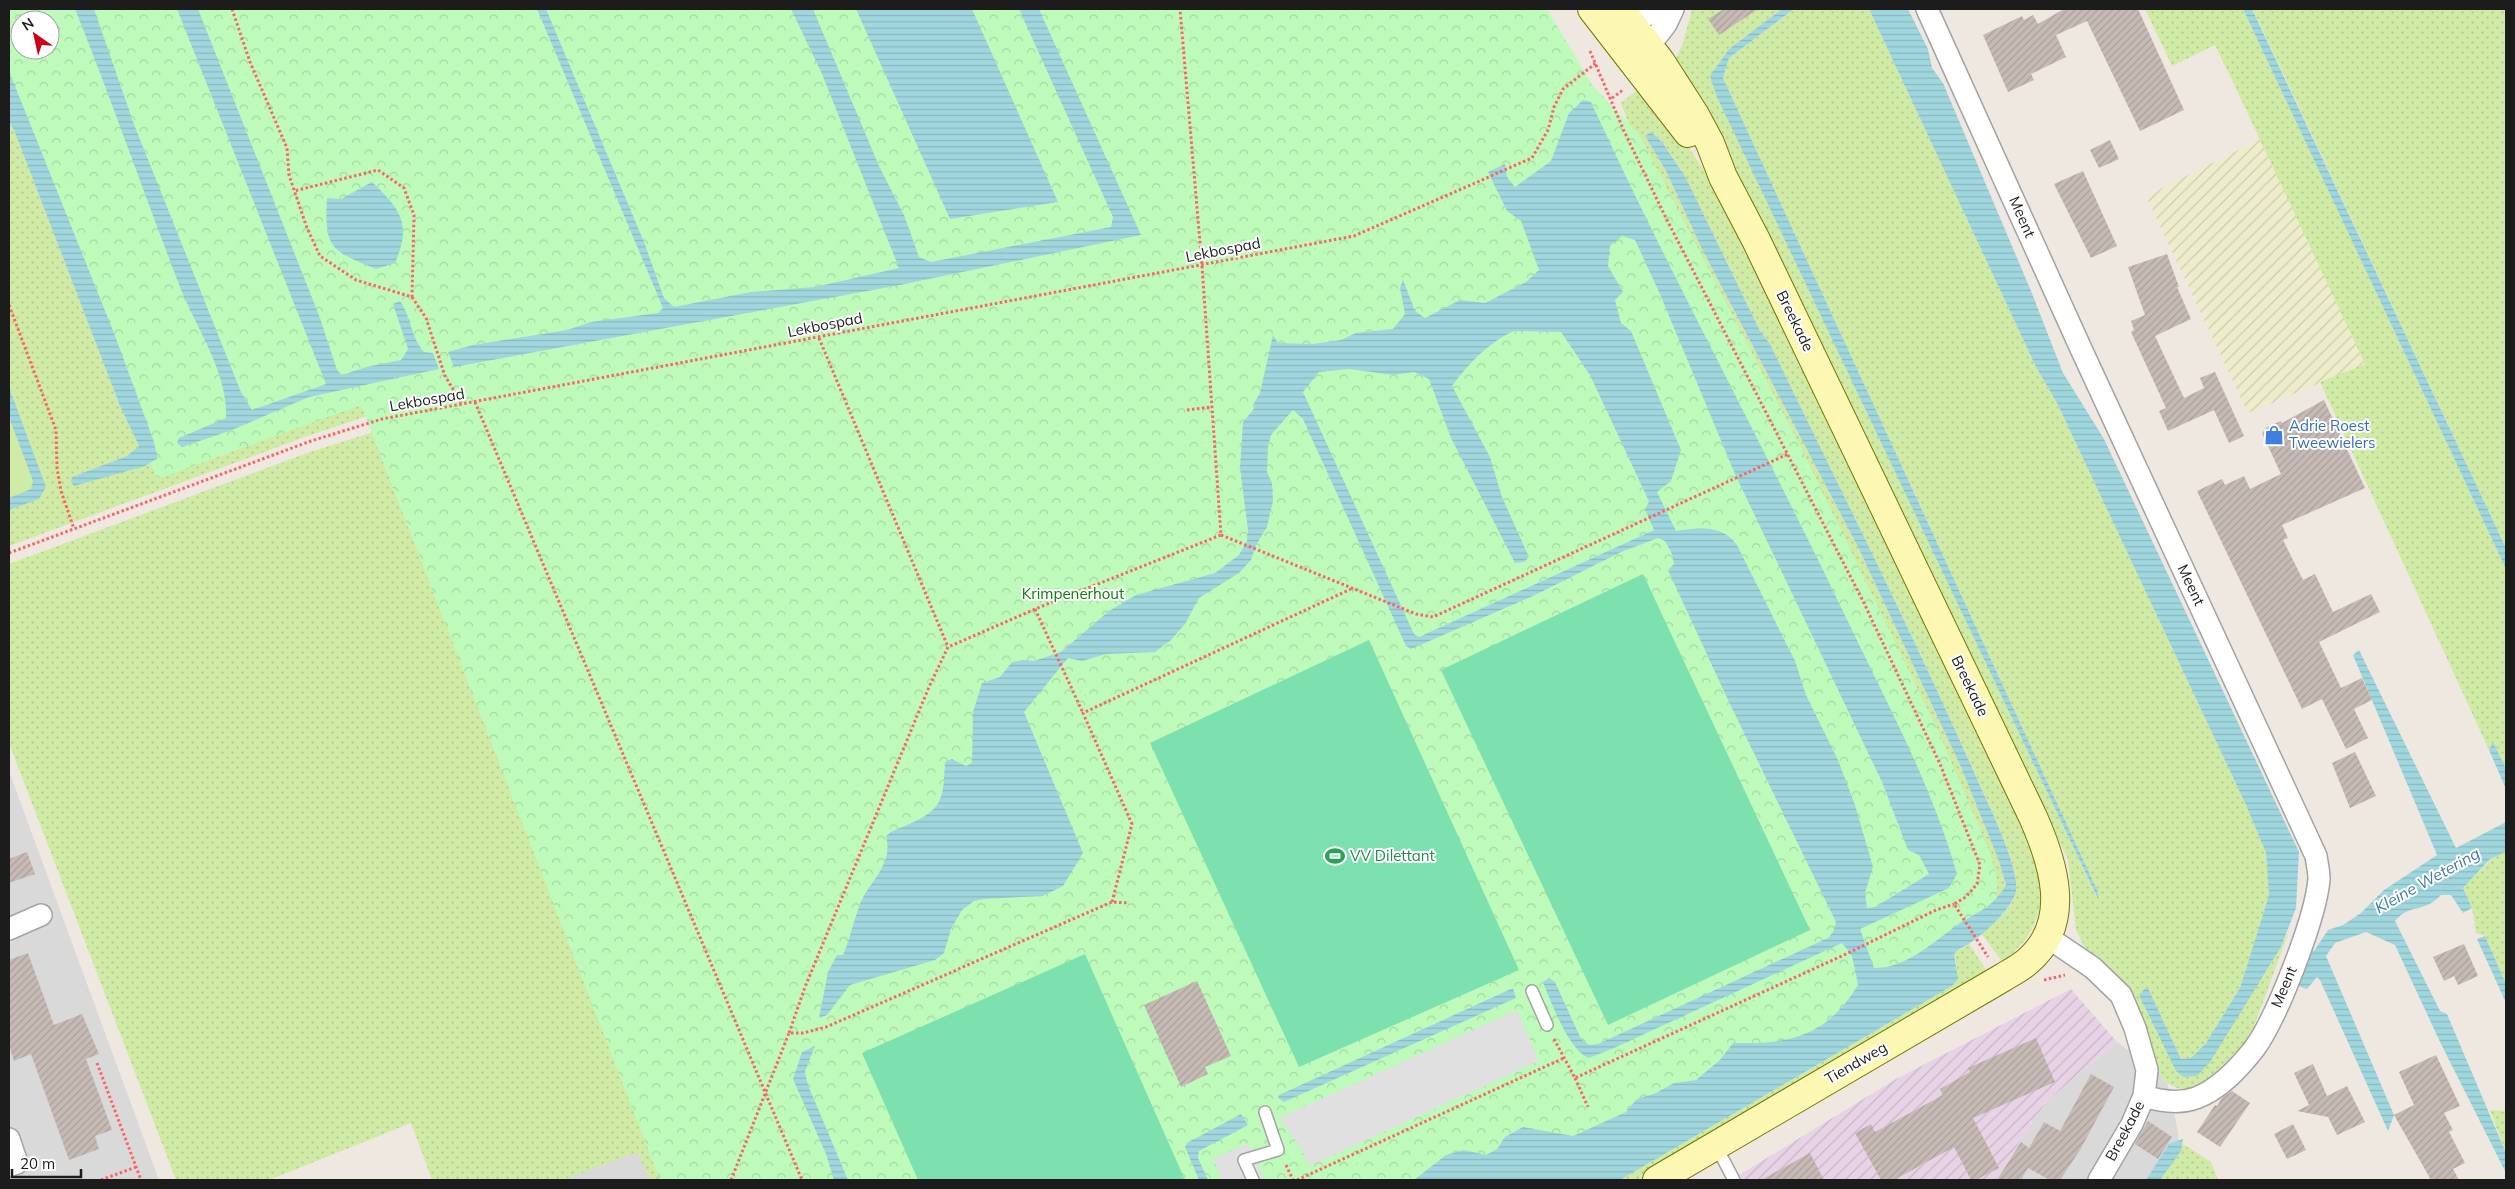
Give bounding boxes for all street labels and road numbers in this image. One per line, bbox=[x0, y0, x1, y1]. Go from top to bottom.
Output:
street label: Meent bbox=[2005, 193, 2040, 240]
street label: Lekbospad bbox=[1184, 233, 1262, 266]
street label: Breekade bbox=[1773, 287, 1818, 354]
street label: Lekbospad bbox=[786, 308, 864, 341]
street label: Lekbospad bbox=[388, 384, 466, 415]
street label: Meent bbox=[2174, 561, 2209, 608]
street label: Breekade bbox=[1948, 652, 1993, 719]
street label: Meent bbox=[2266, 963, 2301, 1010]
street label: Tiendweg bbox=[1821, 1037, 1890, 1088]
street label: Breekade bbox=[2101, 1097, 2148, 1164]

